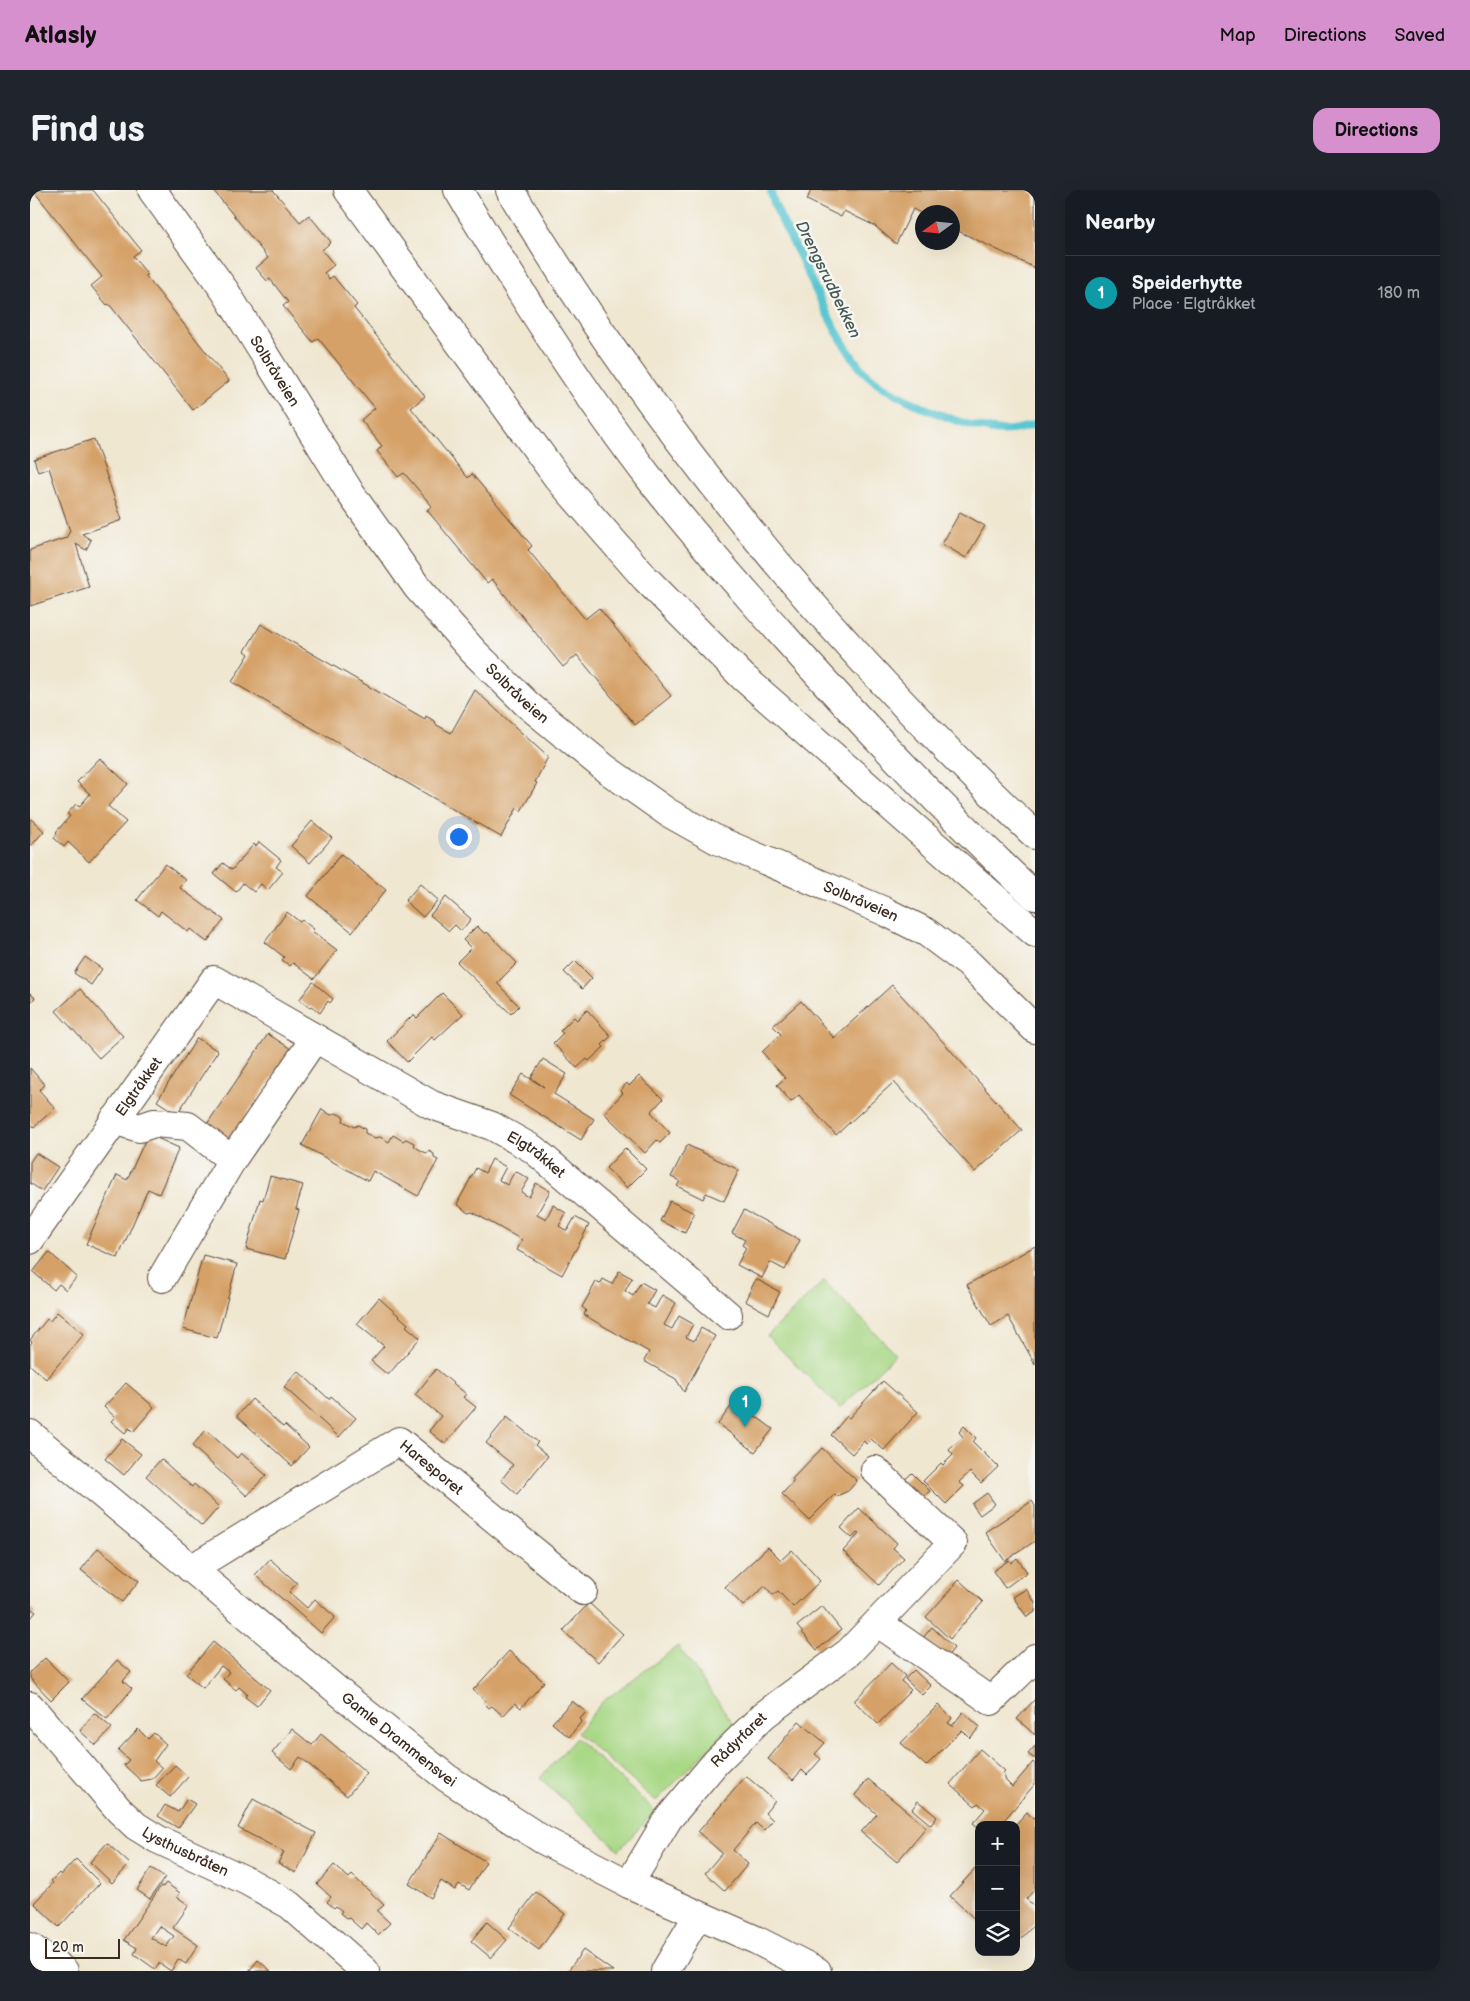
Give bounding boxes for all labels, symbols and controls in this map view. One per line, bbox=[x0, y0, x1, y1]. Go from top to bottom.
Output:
text: Atlasly bbox=[25, 21, 96, 50]
text: Map bbox=[1220, 25, 1256, 46]
text: Directions bbox=[1284, 25, 1366, 46]
text: Saved bbox=[1394, 25, 1445, 46]
button: Directions bbox=[1313, 108, 1440, 153]
text: Find us bbox=[30, 109, 145, 152]
north arrow bbox=[915, 205, 960, 250]
text: Nearby bbox=[1085, 210, 1155, 235]
water label: Drengsrudbekken bbox=[791, 218, 864, 342]
text: Speiderhytte bbox=[1132, 272, 1242, 295]
text: 1 bbox=[1098, 284, 1104, 303]
text: 180 m bbox=[1378, 284, 1420, 303]
text: Place · Elgtråkket bbox=[1132, 295, 1255, 314]
street label: Solbråveien bbox=[245, 333, 303, 410]
street label: Solbråveien bbox=[481, 660, 552, 728]
your location bbox=[446, 824, 472, 850]
street label: Solbråveien bbox=[820, 877, 901, 927]
street label: Elgtråkket bbox=[112, 1053, 167, 1120]
street label: Elgtråkket bbox=[503, 1127, 569, 1183]
pin: 1 bbox=[729, 1386, 761, 1427]
street label: Haresporet bbox=[395, 1436, 467, 1500]
street label: Gamle Drammensvei bbox=[337, 1688, 460, 1792]
street label: Rådyrfaret bbox=[707, 1708, 771, 1772]
map controls bbox=[975, 1821, 1020, 1956]
button: + bbox=[975, 1821, 1020, 1866]
street label: Lysthusbråten bbox=[138, 1823, 232, 1881]
button: − bbox=[975, 1866, 1020, 1911]
button: layers bbox=[975, 1911, 1020, 1956]
scale bar bbox=[45, 1936, 120, 1959]
text: 20 m bbox=[52, 1939, 84, 1956]

